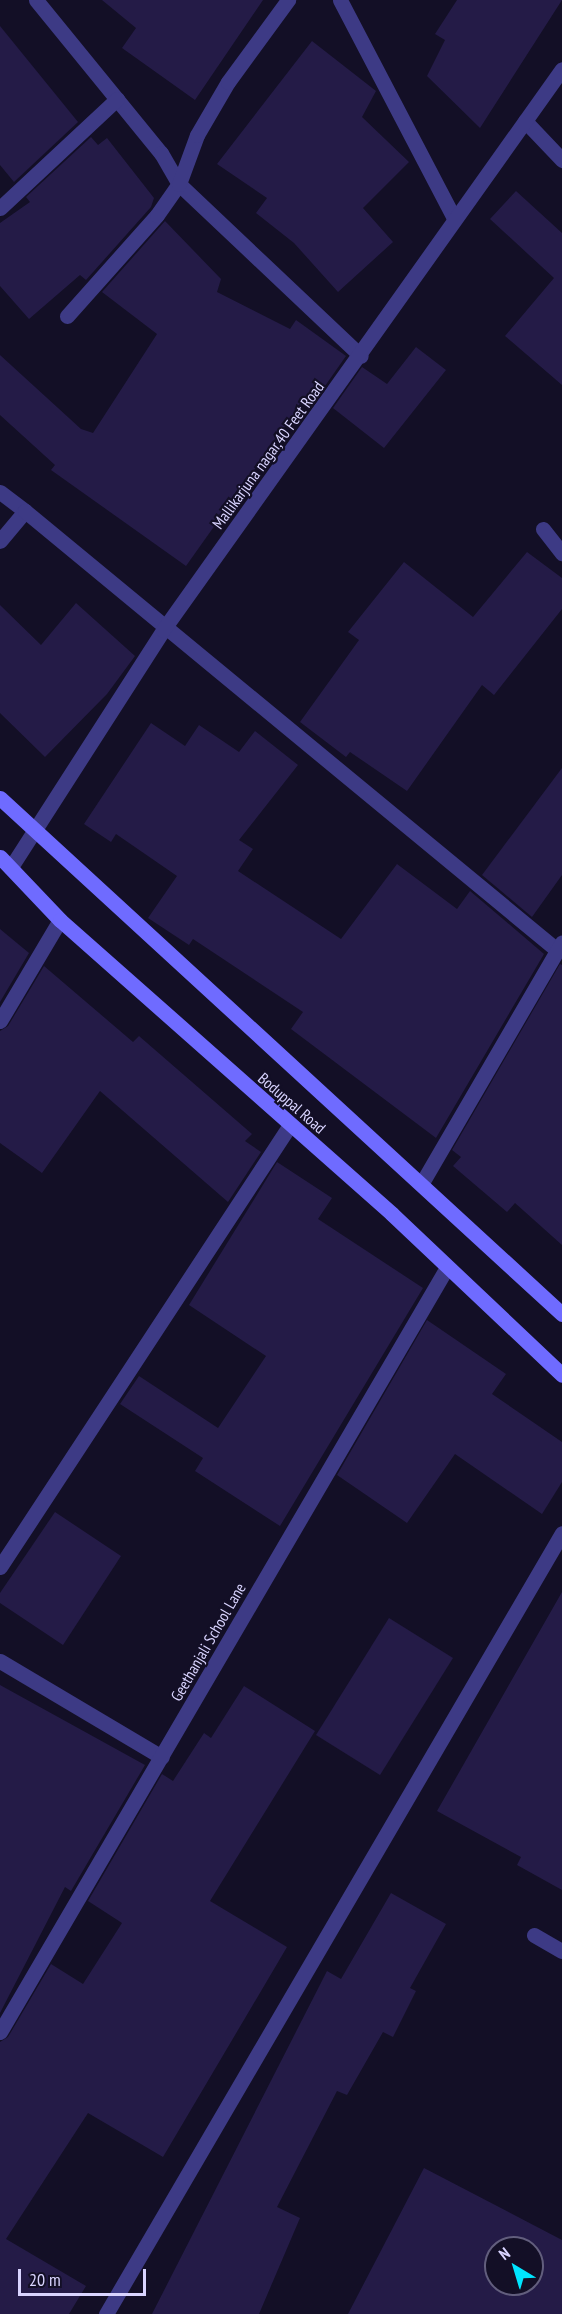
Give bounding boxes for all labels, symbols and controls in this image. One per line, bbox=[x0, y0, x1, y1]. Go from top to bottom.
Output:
street label: Mallikarjuna nagar,40 Feet Road bbox=[208, 378, 328, 532]
street label: Boduppal Road bbox=[254, 1069, 330, 1137]
street label: Geethanjali School Lane bbox=[166, 1580, 250, 1704]
north arrow bbox=[484, 2236, 544, 2296]
text: N bbox=[495, 2243, 514, 2264]
scale bar bbox=[21, 2257, 148, 2295]
text: 20 m bbox=[29, 2268, 61, 2291]

